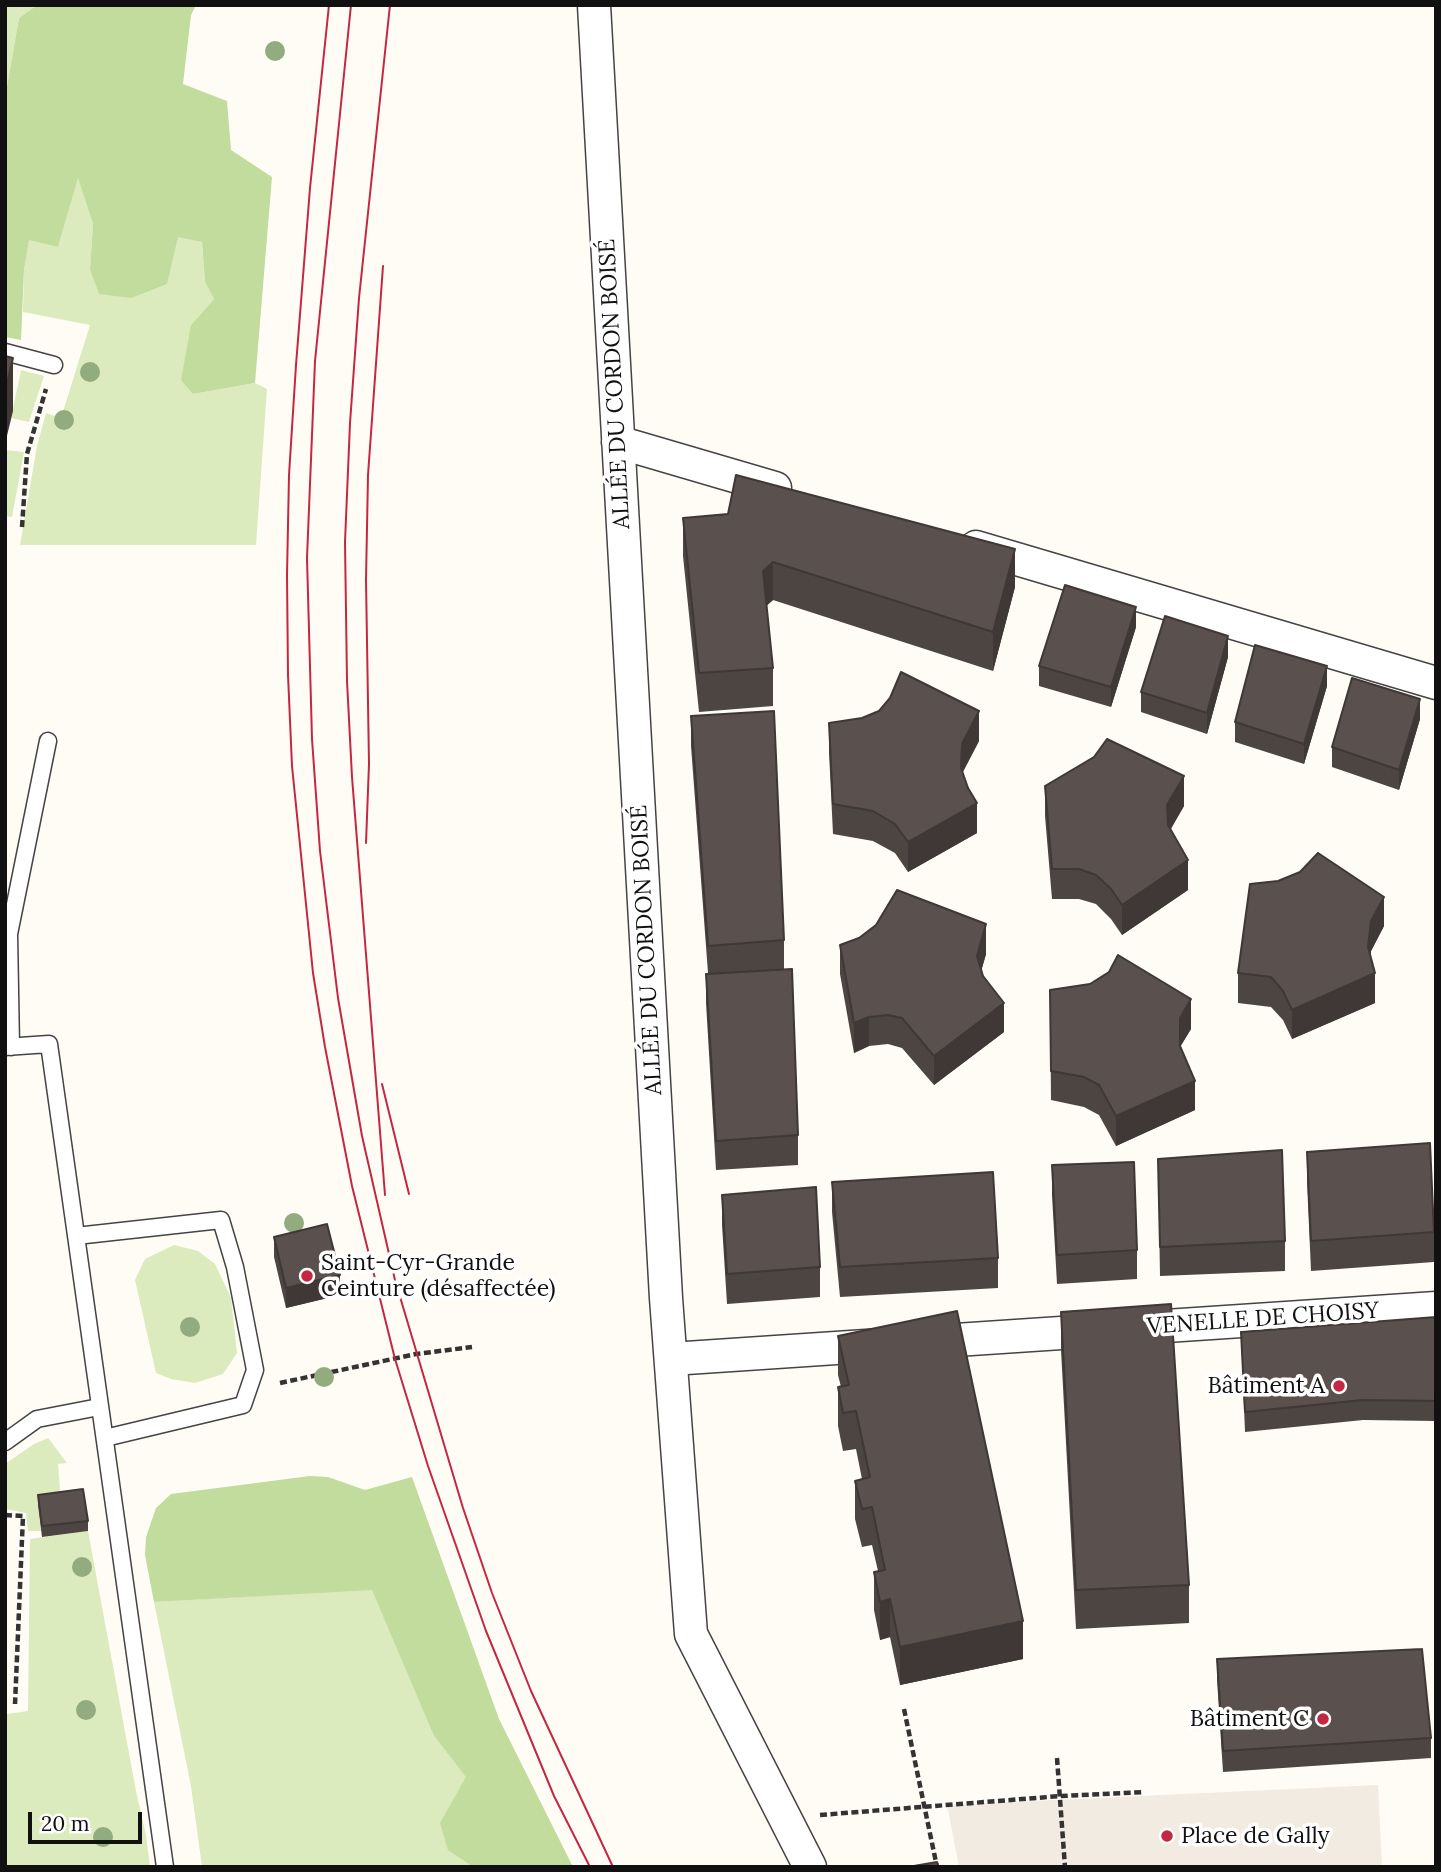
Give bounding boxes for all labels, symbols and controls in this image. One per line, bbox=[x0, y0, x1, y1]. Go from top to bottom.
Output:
street label: ALLÉE DU CORDON BOISÉ bbox=[594, 238, 636, 530]
street label: ALLÉE DU CORDON BOISÉ bbox=[626, 804, 668, 1096]
place label: Saint-Cyr-Grande Ceinture (désaffectée) bbox=[321, 1249, 556, 1303]
marker: Saint-Cyr-Grande Ceinture (désaffectée) bbox=[299, 1268, 315, 1284]
street label: VENELLE DE CHOISY bbox=[1146, 1297, 1380, 1341]
place label: Bâtiment A bbox=[1207, 1372, 1325, 1400]
marker: Bâtiment A bbox=[1331, 1378, 1347, 1394]
place label: Bâtiment C bbox=[1190, 1705, 1309, 1733]
marker: Bâtiment C bbox=[1315, 1711, 1331, 1727]
scale bar bbox=[32, 1798, 145, 1842]
text: 20 m bbox=[41, 1810, 90, 1837]
place label: Place de Gally bbox=[1181, 1822, 1330, 1850]
marker: Place de Gally bbox=[1159, 1828, 1175, 1844]

